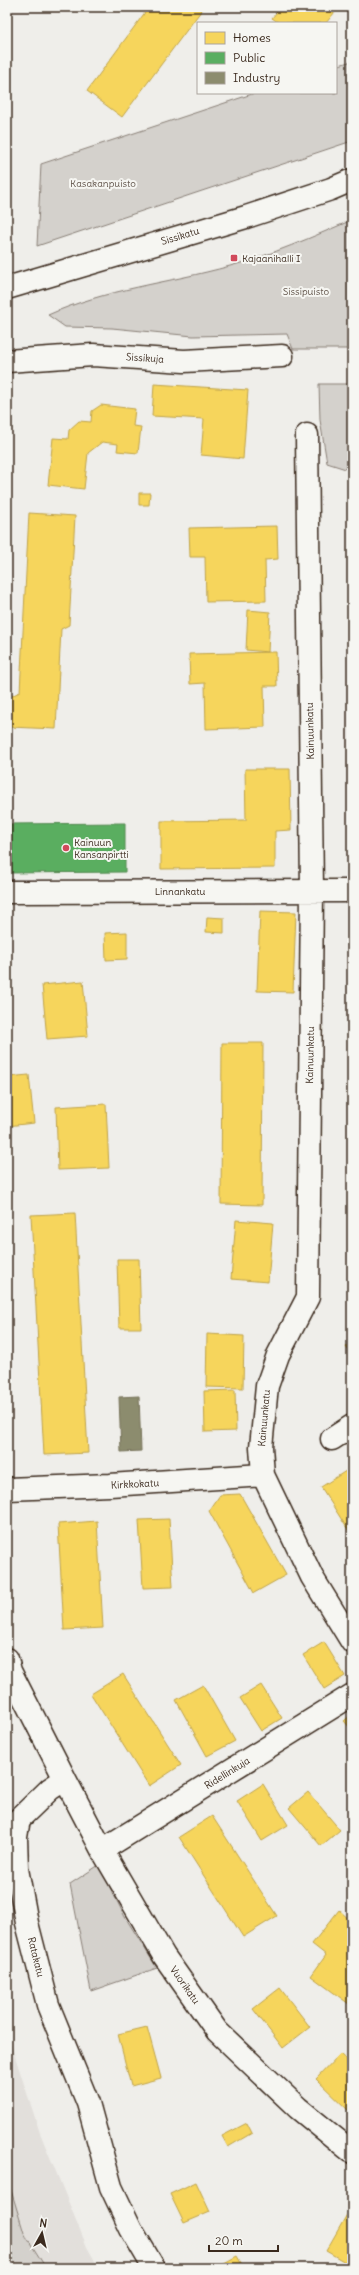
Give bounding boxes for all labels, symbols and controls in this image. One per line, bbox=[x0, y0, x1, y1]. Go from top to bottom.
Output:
legend bbox=[197, 22, 337, 94]
text: Homes bbox=[233, 30, 271, 45]
text: Public bbox=[233, 50, 265, 65]
text: Industry bbox=[233, 70, 280, 85]
park label: Kasakanpuisto bbox=[70, 177, 136, 190]
street label: Sissikatu bbox=[159, 224, 201, 248]
place label: Kajaanihalli I bbox=[242, 252, 300, 265]
marker: Kajaanihalli I bbox=[229, 253, 239, 263]
park label: Sissipuisto bbox=[283, 285, 330, 298]
street label: Sissikuja bbox=[126, 350, 165, 366]
street label: Kainuunkatu bbox=[303, 702, 317, 760]
place label: Kainuun Kansanpirtti bbox=[74, 836, 129, 861]
marker: Kainuun Kansanpirtti bbox=[61, 843, 71, 853]
street label: Linnankatu bbox=[155, 885, 206, 898]
street label: Kainuunkatu bbox=[303, 1026, 317, 1084]
street label: Kainuunkatu bbox=[255, 1389, 273, 1447]
street label: Kirkkokatu bbox=[111, 1476, 160, 1492]
street label: Ridellinkuja bbox=[202, 1754, 252, 1792]
street label: Ratakatu bbox=[25, 1936, 47, 1979]
street label: Vuorikatu bbox=[167, 1963, 203, 2007]
north arrow bbox=[22, 2213, 62, 2253]
text: N bbox=[39, 2216, 48, 2231]
scale bar bbox=[209, 2227, 278, 2253]
text: 20 m bbox=[215, 2233, 243, 2248]

